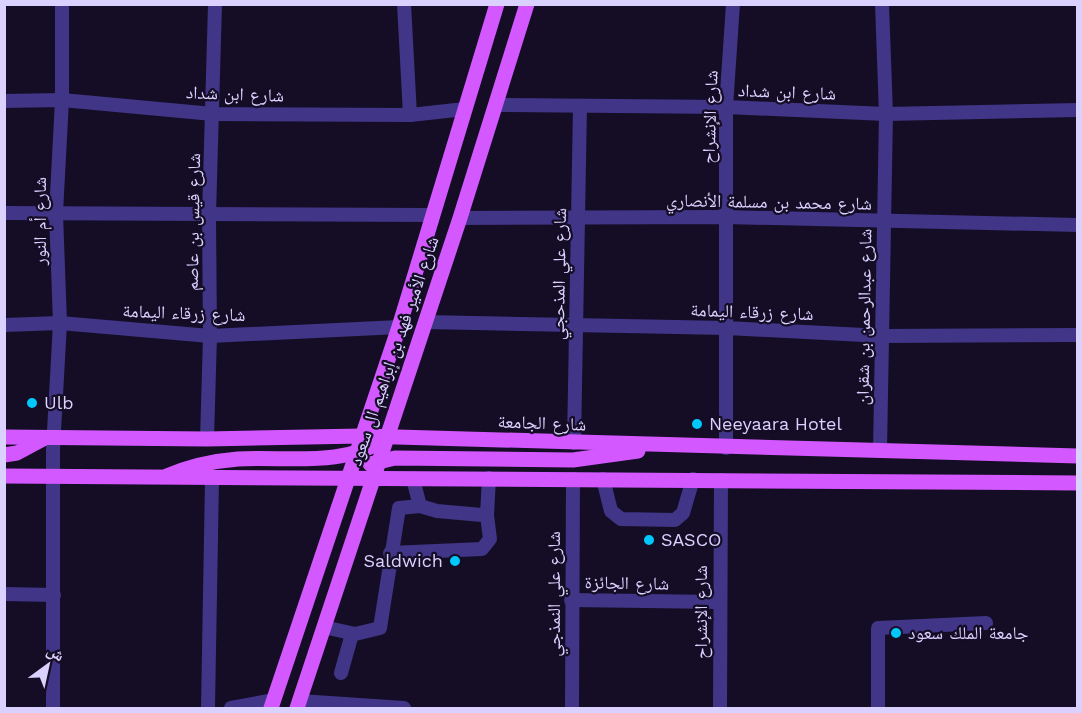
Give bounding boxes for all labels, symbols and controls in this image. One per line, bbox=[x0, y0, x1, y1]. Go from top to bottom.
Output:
street label: شارع الإنشراح bbox=[697, 70, 724, 164]
street label: شارع ابن شداد bbox=[737, 79, 837, 105]
street label: شارع ابن شداد bbox=[185, 81, 285, 107]
street label: شارع قيس بن عاصم bbox=[181, 153, 206, 291]
street label: شارع أم النور bbox=[29, 177, 52, 266]
street label: شارع محمد بن مسلمة الأنصاري bbox=[666, 189, 872, 218]
street label: شارع علي المذحجي bbox=[547, 208, 575, 340]
street label: شارع عبدالرحمن بن شقران bbox=[851, 228, 877, 406]
street label: شارع الأمير فهد بن إبراهيم ال سعود bbox=[344, 233, 445, 469]
street label: شارع زرقاء اليمامة bbox=[690, 299, 814, 325]
street label: شارع زرقاء اليمامة bbox=[122, 300, 246, 326]
place label: Ulb bbox=[44, 392, 73, 413]
marker: Ulb bbox=[25, 396, 39, 410]
street label: شارع الجامعة bbox=[497, 410, 587, 436]
place label: Neeyaara Hotel bbox=[709, 413, 842, 434]
marker: Neeyaara Hotel bbox=[690, 417, 704, 431]
place label: SASCO bbox=[661, 529, 721, 550]
street label: شارع علي النمذجي bbox=[543, 531, 569, 657]
marker: SASCO bbox=[642, 533, 656, 547]
place label: Saldwich bbox=[364, 550, 443, 571]
marker: Saldwich bbox=[448, 554, 462, 568]
street label: شارع الإنشراح bbox=[690, 565, 713, 659]
street label: شارع الجائزة bbox=[585, 571, 669, 595]
place label: جامعة الملك سعود bbox=[908, 622, 1028, 643]
marker: جامعة الملك سعود bbox=[889, 626, 903, 640]
north arrow bbox=[18, 635, 78, 695]
text: ش bbox=[44, 640, 68, 665]

